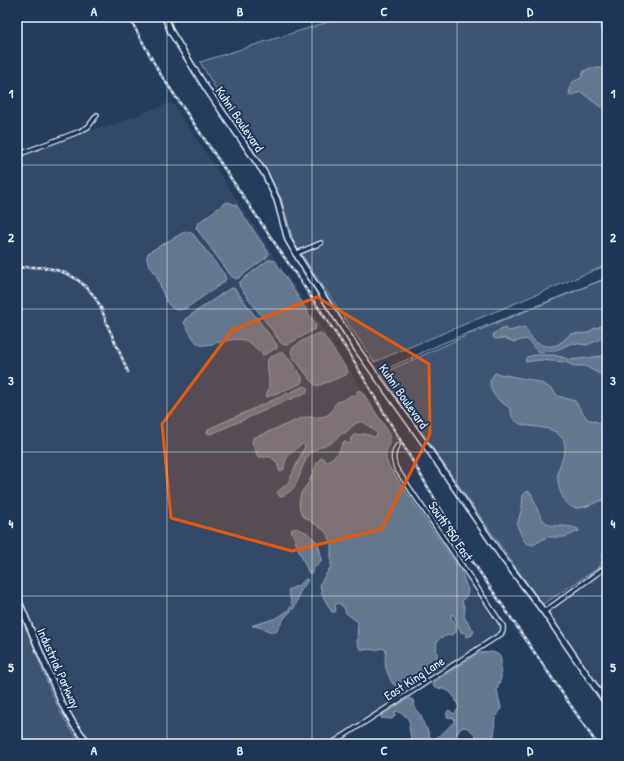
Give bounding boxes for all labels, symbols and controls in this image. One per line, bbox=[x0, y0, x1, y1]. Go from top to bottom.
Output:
text: A bbox=[91, 2, 98, 20]
text: B bbox=[237, 2, 244, 20]
text: C bbox=[380, 2, 388, 20]
text: D bbox=[527, 2, 534, 20]
street label: Kuhni Boulevard bbox=[211, 83, 269, 155]
text: 1 bbox=[9, 84, 14, 102]
text: 1 bbox=[611, 84, 616, 102]
text: 2 bbox=[8, 228, 15, 246]
text: 2 bbox=[610, 228, 617, 246]
street label: Kuhni Boulevard bbox=[375, 360, 433, 432]
text: 3 bbox=[8, 371, 14, 389]
text: 3 bbox=[610, 371, 616, 389]
street label: South 950 East bbox=[424, 497, 478, 565]
text: 4 bbox=[9, 514, 14, 532]
text: 4 bbox=[611, 514, 616, 532]
street label: Industrial Parkway bbox=[33, 625, 85, 712]
street label: East King Lane bbox=[380, 652, 448, 704]
text: 5 bbox=[8, 658, 14, 676]
text: 5 bbox=[610, 658, 616, 676]
text: A bbox=[91, 741, 98, 759]
text: B bbox=[237, 741, 244, 759]
text: C bbox=[380, 741, 388, 759]
text: D bbox=[527, 741, 534, 759]

